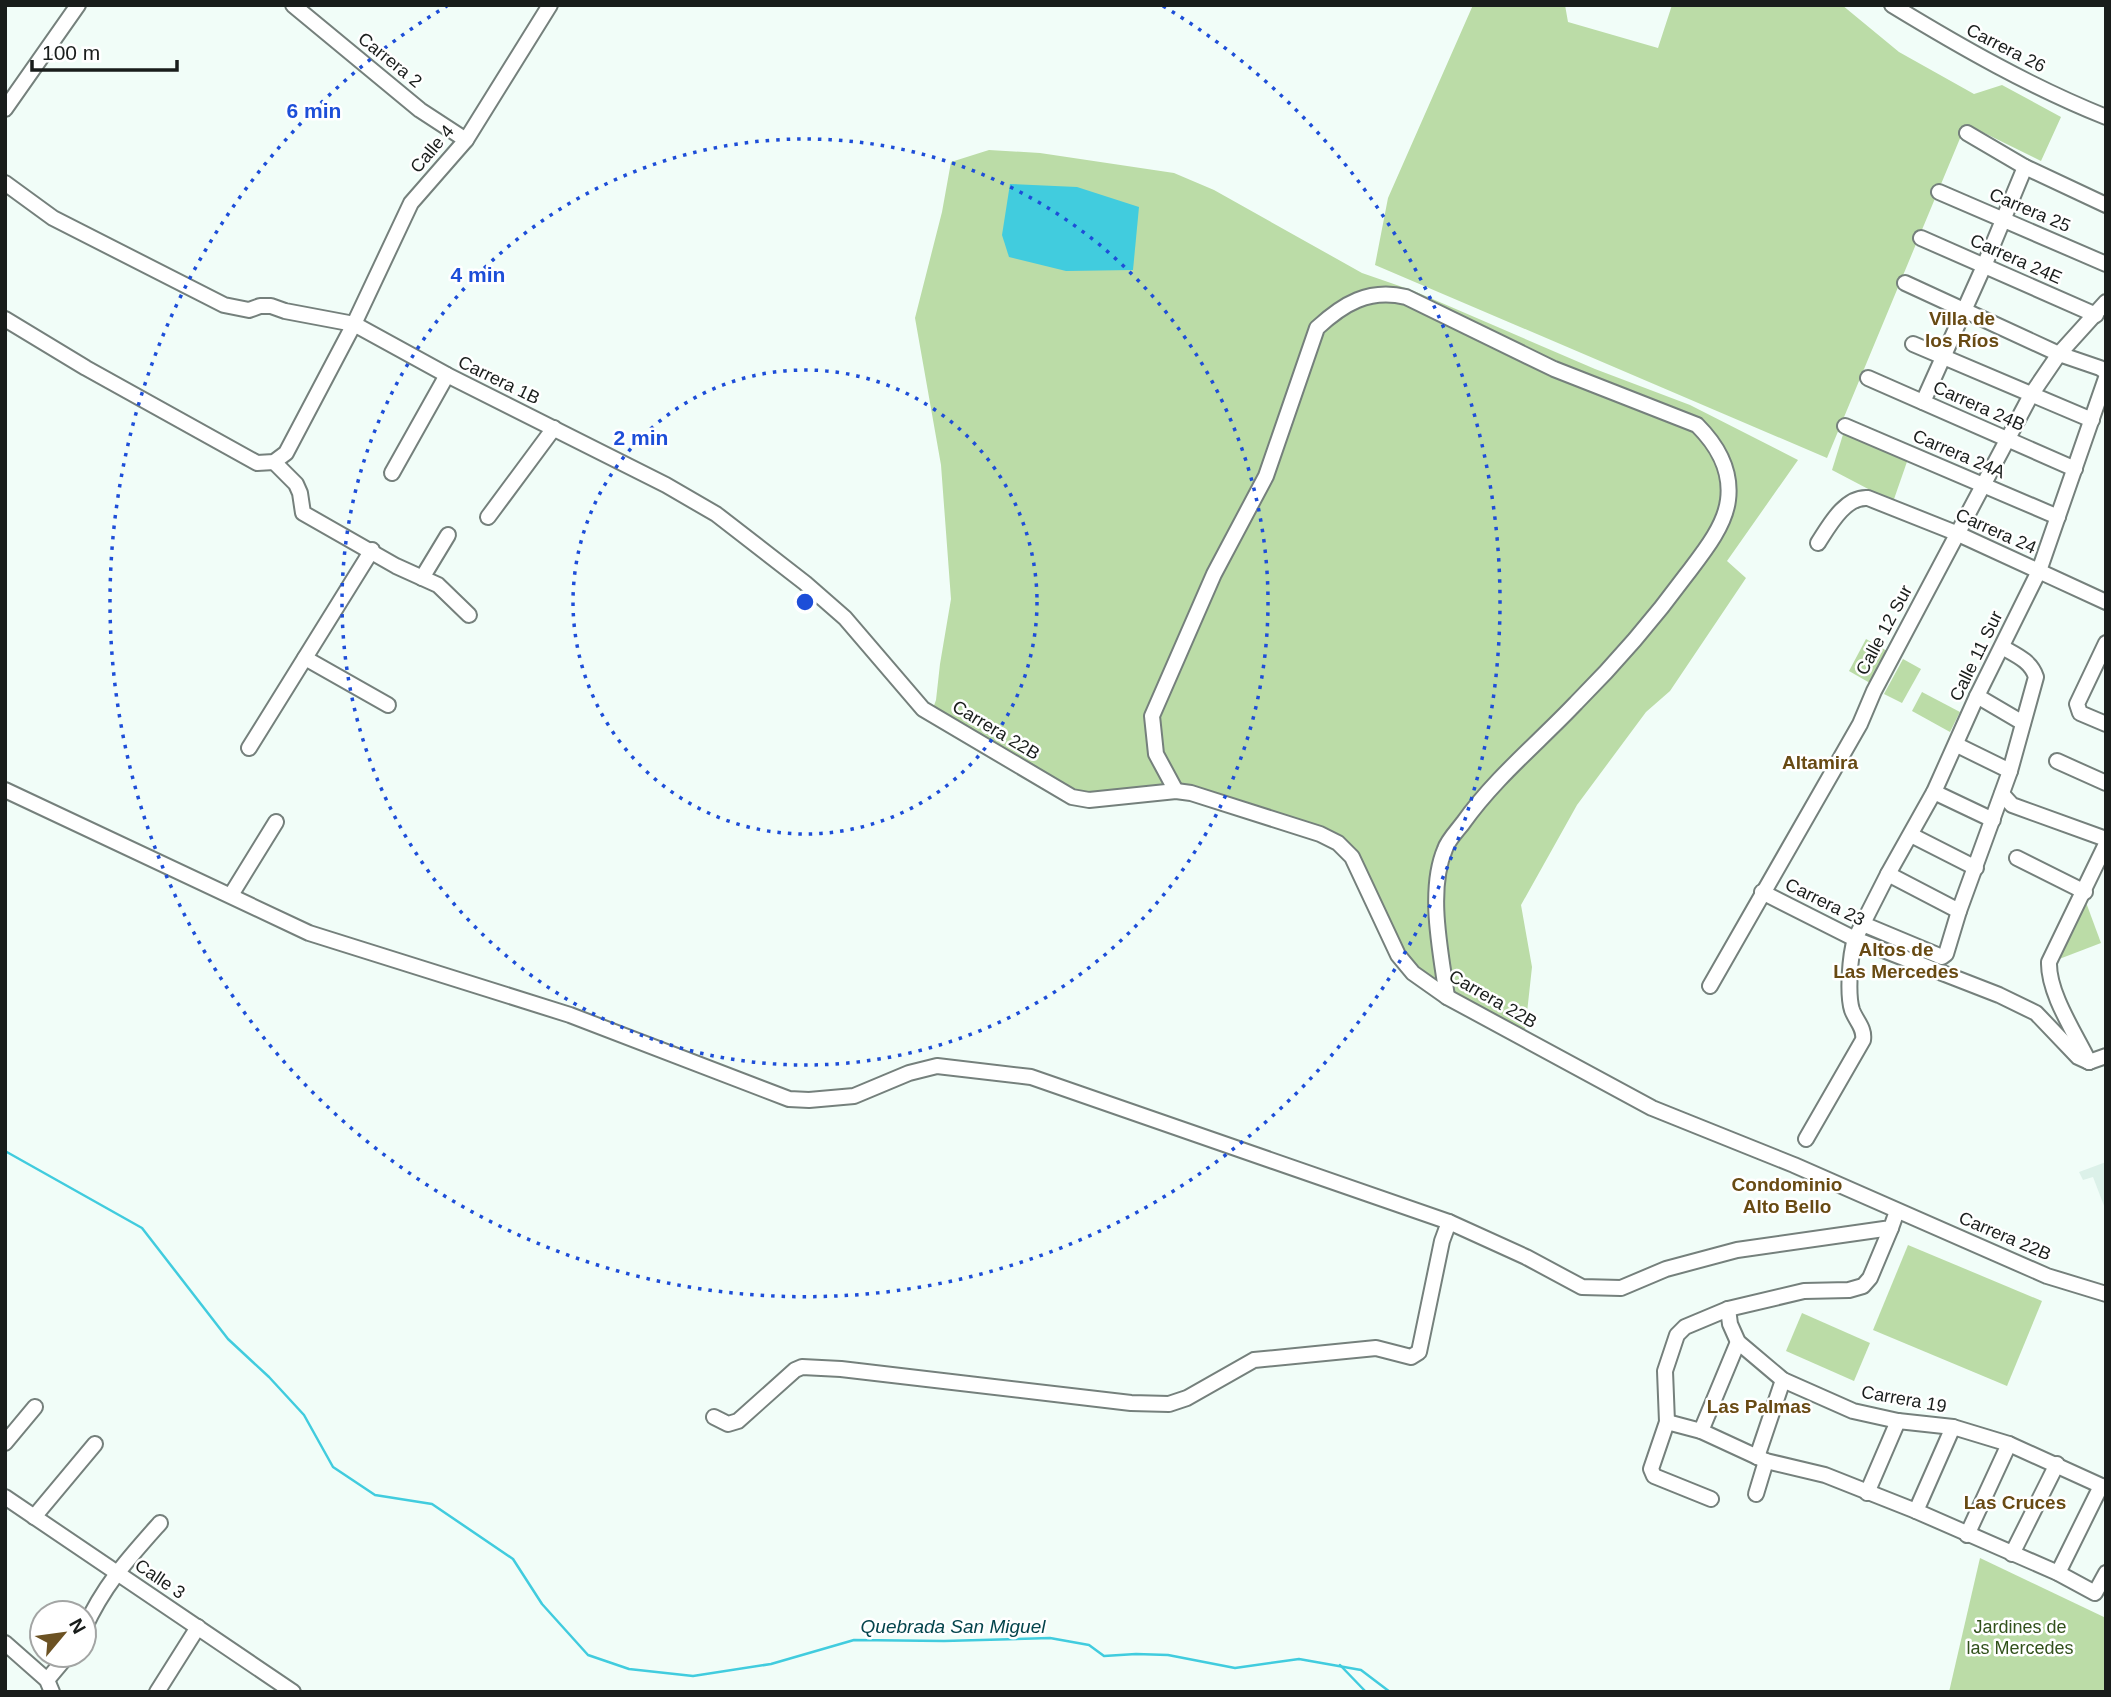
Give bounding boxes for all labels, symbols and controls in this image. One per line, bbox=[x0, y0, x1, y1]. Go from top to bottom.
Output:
street label: Carrera 26 bbox=[1963, 20, 2049, 76]
scale bar bbox=[32, 28, 177, 72]
street label: Carrera 2 bbox=[354, 28, 426, 92]
text: 100 m bbox=[42, 41, 100, 64]
text: 6 min bbox=[287, 99, 341, 122]
street label: Calle 4 bbox=[406, 121, 458, 177]
street label: Carrera 25 bbox=[1986, 184, 2074, 236]
street label: Carrera 24E bbox=[1967, 230, 2065, 288]
text: 4 min bbox=[451, 263, 505, 286]
district label: Villa de los Ríos bbox=[1925, 308, 1999, 351]
street label: Carrera 1B bbox=[455, 352, 543, 408]
street label: Carrera 24B bbox=[1930, 377, 2028, 435]
text: 2 min bbox=[614, 426, 668, 449]
street label: Carrera 24A bbox=[1910, 426, 2008, 482]
street label: Carrera 24 bbox=[1953, 504, 2039, 558]
street label: Calle 12 Sur bbox=[1852, 582, 1916, 678]
centre of rings bbox=[793, 590, 817, 614]
street label: Calle 11 Sur bbox=[1946, 608, 2006, 704]
street label: Carrera 22B bbox=[949, 696, 1043, 764]
district label: Altamira bbox=[1782, 752, 1858, 773]
street label: Carrera 23 bbox=[1782, 874, 1868, 930]
district label: Altos de Las Mercedes bbox=[1833, 939, 1959, 982]
street label: Carrera 22B bbox=[1446, 966, 1540, 1032]
district label: Condominio Alto Bello bbox=[1732, 1174, 1842, 1217]
street label: Carrera 22B bbox=[1956, 1208, 2054, 1264]
street label: Carrera 19 bbox=[1860, 1382, 1948, 1416]
district label: Las Palmas bbox=[1707, 1396, 1811, 1417]
district label: Las Cruces bbox=[1964, 1492, 2066, 1513]
street label: Calle 3 bbox=[131, 1555, 189, 1603]
north arrow bbox=[28, 1599, 98, 1669]
text: N bbox=[65, 1615, 90, 1637]
water label: Quebrada San Miguel bbox=[861, 1616, 1046, 1637]
park label: Jardines de las Mercedes bbox=[1966, 1617, 2074, 1658]

